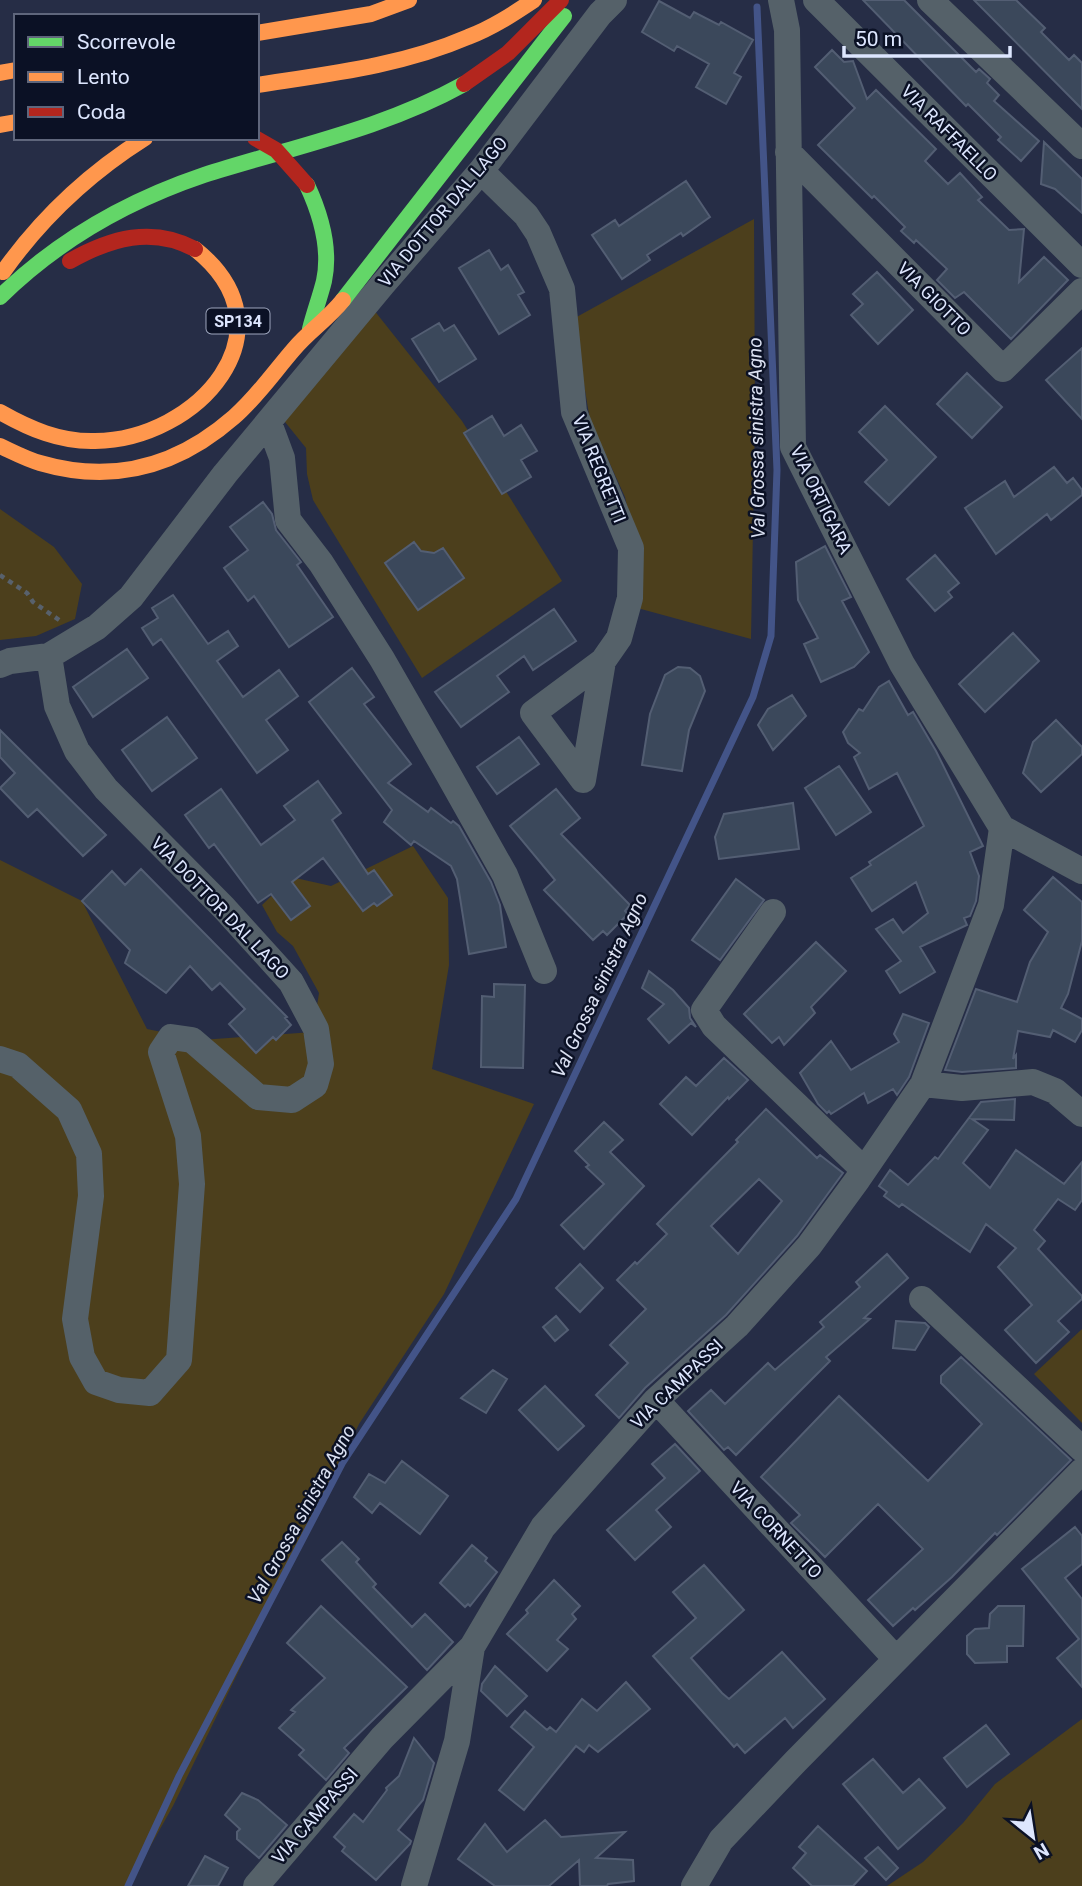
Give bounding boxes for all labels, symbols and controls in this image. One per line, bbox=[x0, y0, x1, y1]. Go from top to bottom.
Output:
legend bbox=[14, 14, 259, 140]
scale bar bbox=[844, 14, 1010, 58]
text: 50 m bbox=[855, 27, 902, 51]
text: Scorrevole bbox=[77, 30, 176, 54]
text: Lento bbox=[77, 65, 130, 89]
street label: VIA RAFFAELLO bbox=[897, 80, 1002, 185]
text: Coda bbox=[77, 100, 126, 124]
street label: VIA DOTTOR DAL LAGO bbox=[374, 132, 512, 291]
street label: VIA GIOTTO bbox=[893, 257, 976, 340]
road number: SP134 bbox=[206, 308, 270, 334]
water label: Val Grossa sinistra Agno bbox=[743, 337, 770, 539]
street label: VIA REGRETTI bbox=[568, 412, 631, 526]
street label: VIA ORTIGARA bbox=[786, 442, 857, 558]
street label: VIA DOTTOR DAL LAGO bbox=[147, 832, 294, 983]
water label: Val Grossa sinistra Agno bbox=[547, 889, 652, 1081]
street label: VIA CAMPASSI bbox=[626, 1334, 727, 1433]
water label: Val Grossa sinistra Agno bbox=[243, 1421, 360, 1608]
street label: VIA CORNETTO bbox=[726, 1477, 827, 1583]
street label: VIA CAMPASSI bbox=[267, 1763, 362, 1868]
north arrow bbox=[998, 1802, 1068, 1872]
text: N bbox=[1030, 1838, 1053, 1865]

